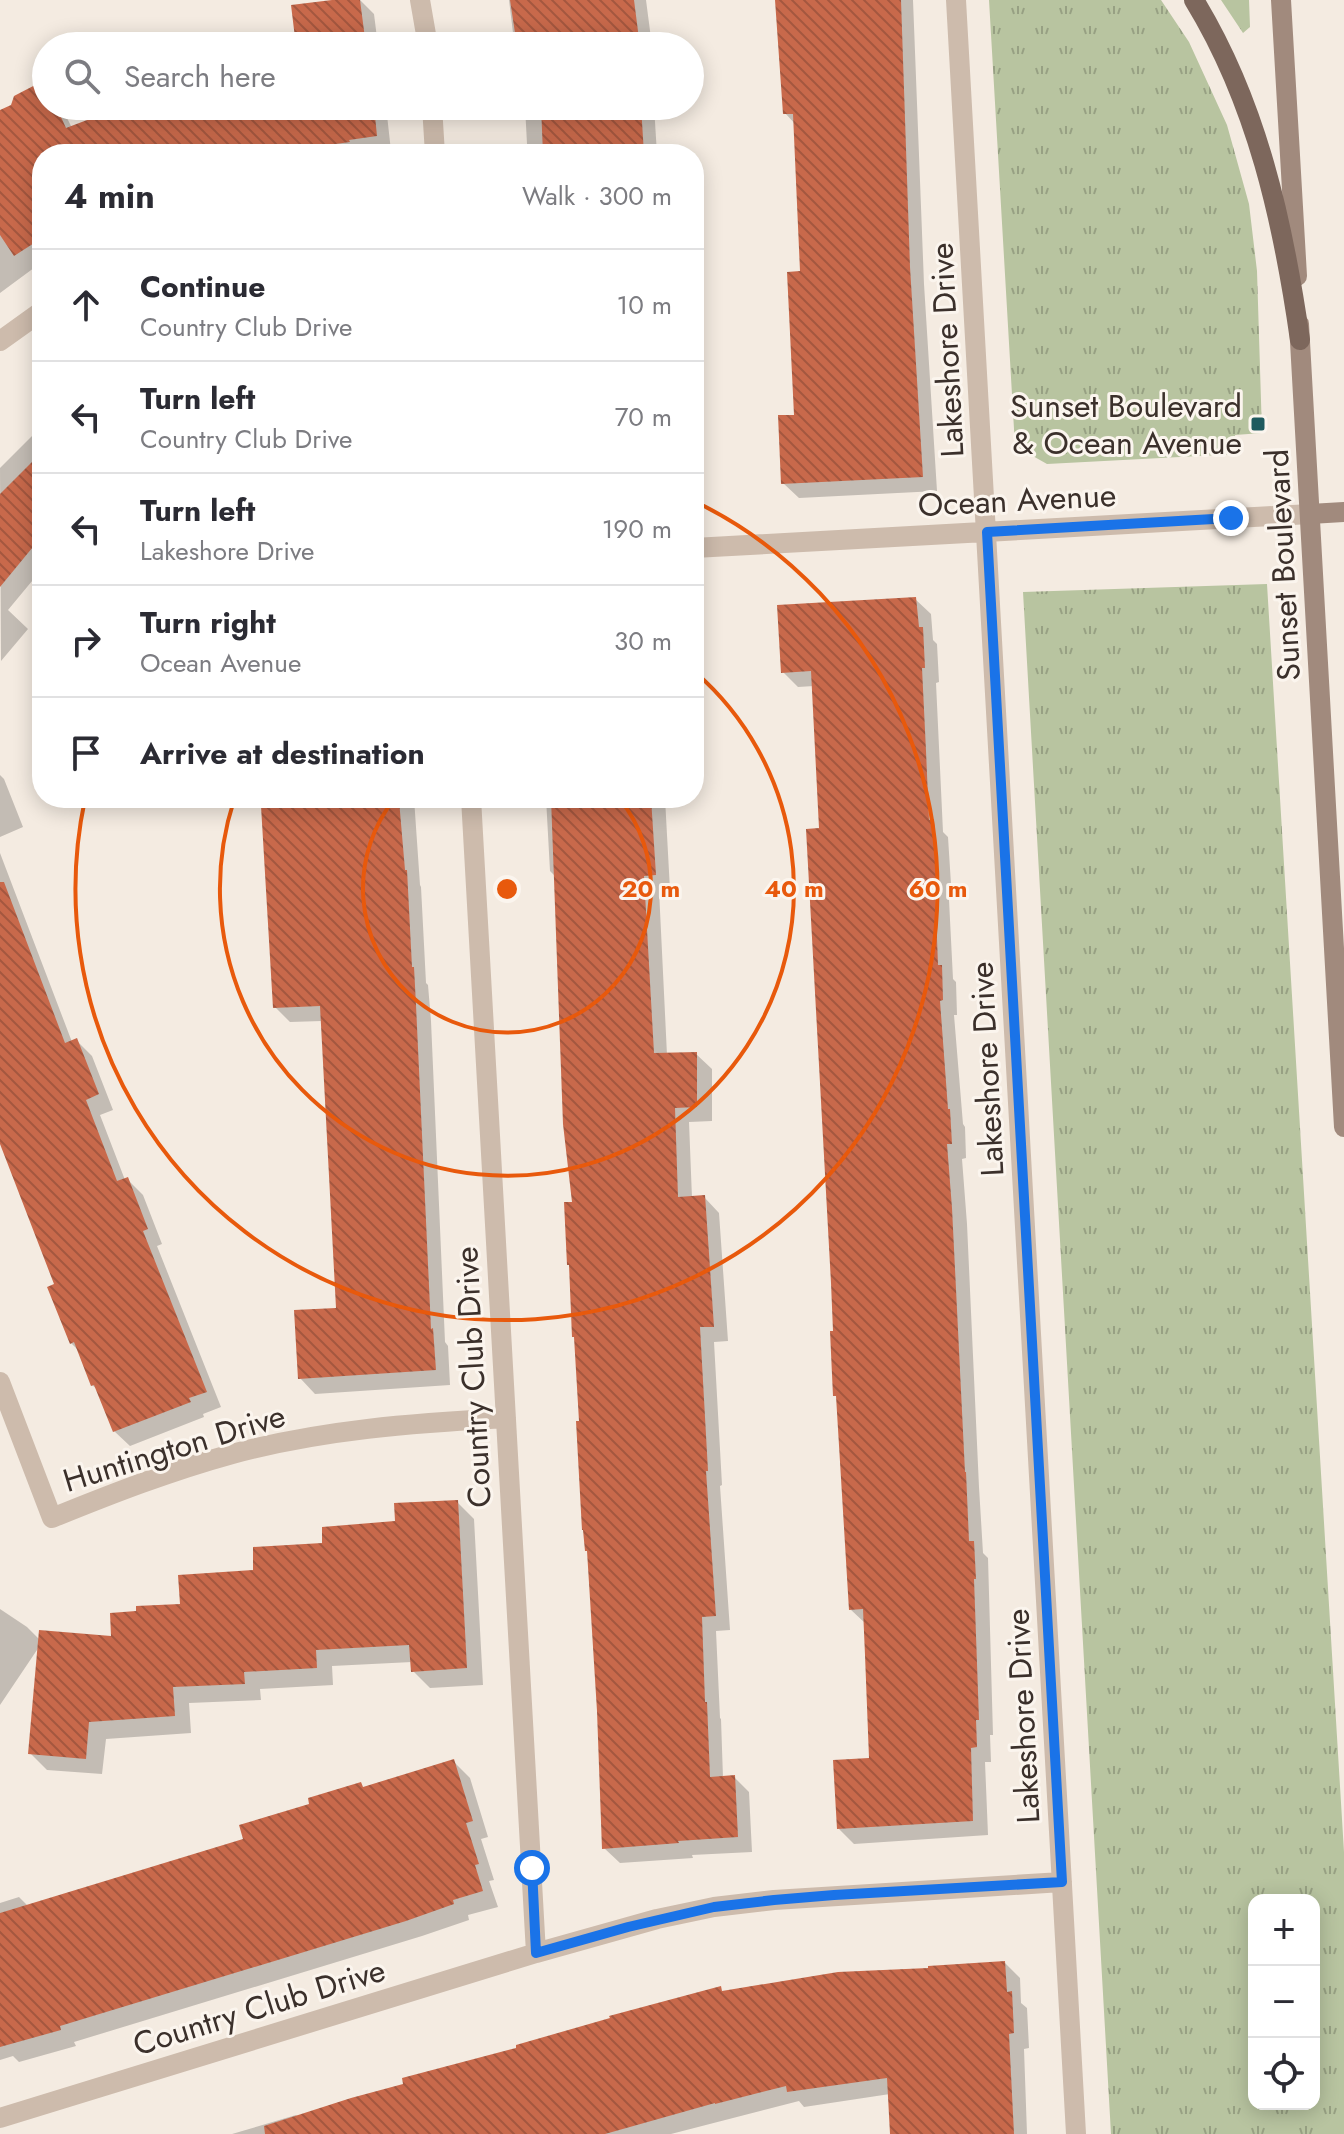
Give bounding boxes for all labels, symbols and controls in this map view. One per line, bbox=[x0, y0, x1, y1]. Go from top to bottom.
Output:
search box bbox=[32, 32, 704, 120]
icon: search bbox=[60, 54, 104, 98]
text: Search here bbox=[124, 55, 276, 98]
text: 4 min bbox=[64, 172, 155, 221]
text: Walk · 300 m bbox=[522, 177, 672, 215]
street label: Lakeshore Drive bbox=[918, 242, 976, 458]
text: Continue bbox=[140, 265, 266, 308]
icon: ahead bbox=[64, 283, 108, 327]
text: 10 m bbox=[617, 286, 672, 324]
text: Country Club Drive bbox=[140, 308, 352, 346]
text: Turn left bbox=[140, 377, 255, 420]
place label: Sunset Boulevard & Ocean Avenue bbox=[1010, 383, 1242, 466]
icon: left bbox=[64, 395, 108, 439]
text: 70 m bbox=[615, 398, 672, 436]
marker: Sunset Boulevard & Ocean Avenue bbox=[1249, 415, 1267, 433]
text: Country Club Drive bbox=[140, 420, 352, 458]
street label: Sunset Boulevard bbox=[1254, 448, 1312, 682]
street label: Ocean Avenue bbox=[917, 472, 1117, 528]
text: Turn left bbox=[140, 489, 255, 532]
route end bbox=[1213, 500, 1249, 536]
icon: left bbox=[64, 507, 108, 551]
text: 190 m bbox=[602, 510, 672, 548]
text: Lakeshore Drive bbox=[140, 532, 315, 570]
text: Turn right bbox=[140, 601, 276, 644]
icon: right bbox=[64, 619, 108, 663]
text: 30 m bbox=[614, 622, 672, 660]
text: Ocean Avenue bbox=[140, 644, 301, 682]
icon: arrive bbox=[64, 731, 108, 775]
text: Arrive at destination bbox=[140, 732, 425, 775]
text: 20 m bbox=[622, 871, 680, 906]
text: 40 m bbox=[764, 871, 824, 906]
text: 60 m bbox=[909, 871, 967, 906]
centre of rings bbox=[493, 875, 521, 903]
street label: Lakeshore Drive bbox=[958, 961, 1016, 1177]
street label: Country Club Drive bbox=[443, 1245, 503, 1509]
street label: Huntington Drive bbox=[57, 1392, 291, 1504]
street label: Lakeshore Drive bbox=[994, 1608, 1052, 1824]
route start bbox=[514, 1850, 550, 1886]
map controls bbox=[1248, 1894, 1320, 2110]
button: + bbox=[1248, 1894, 1320, 1966]
street label: Country Club Drive bbox=[127, 1947, 391, 2067]
button: − bbox=[1248, 1966, 1320, 2038]
button: locate bbox=[1248, 2038, 1320, 2110]

